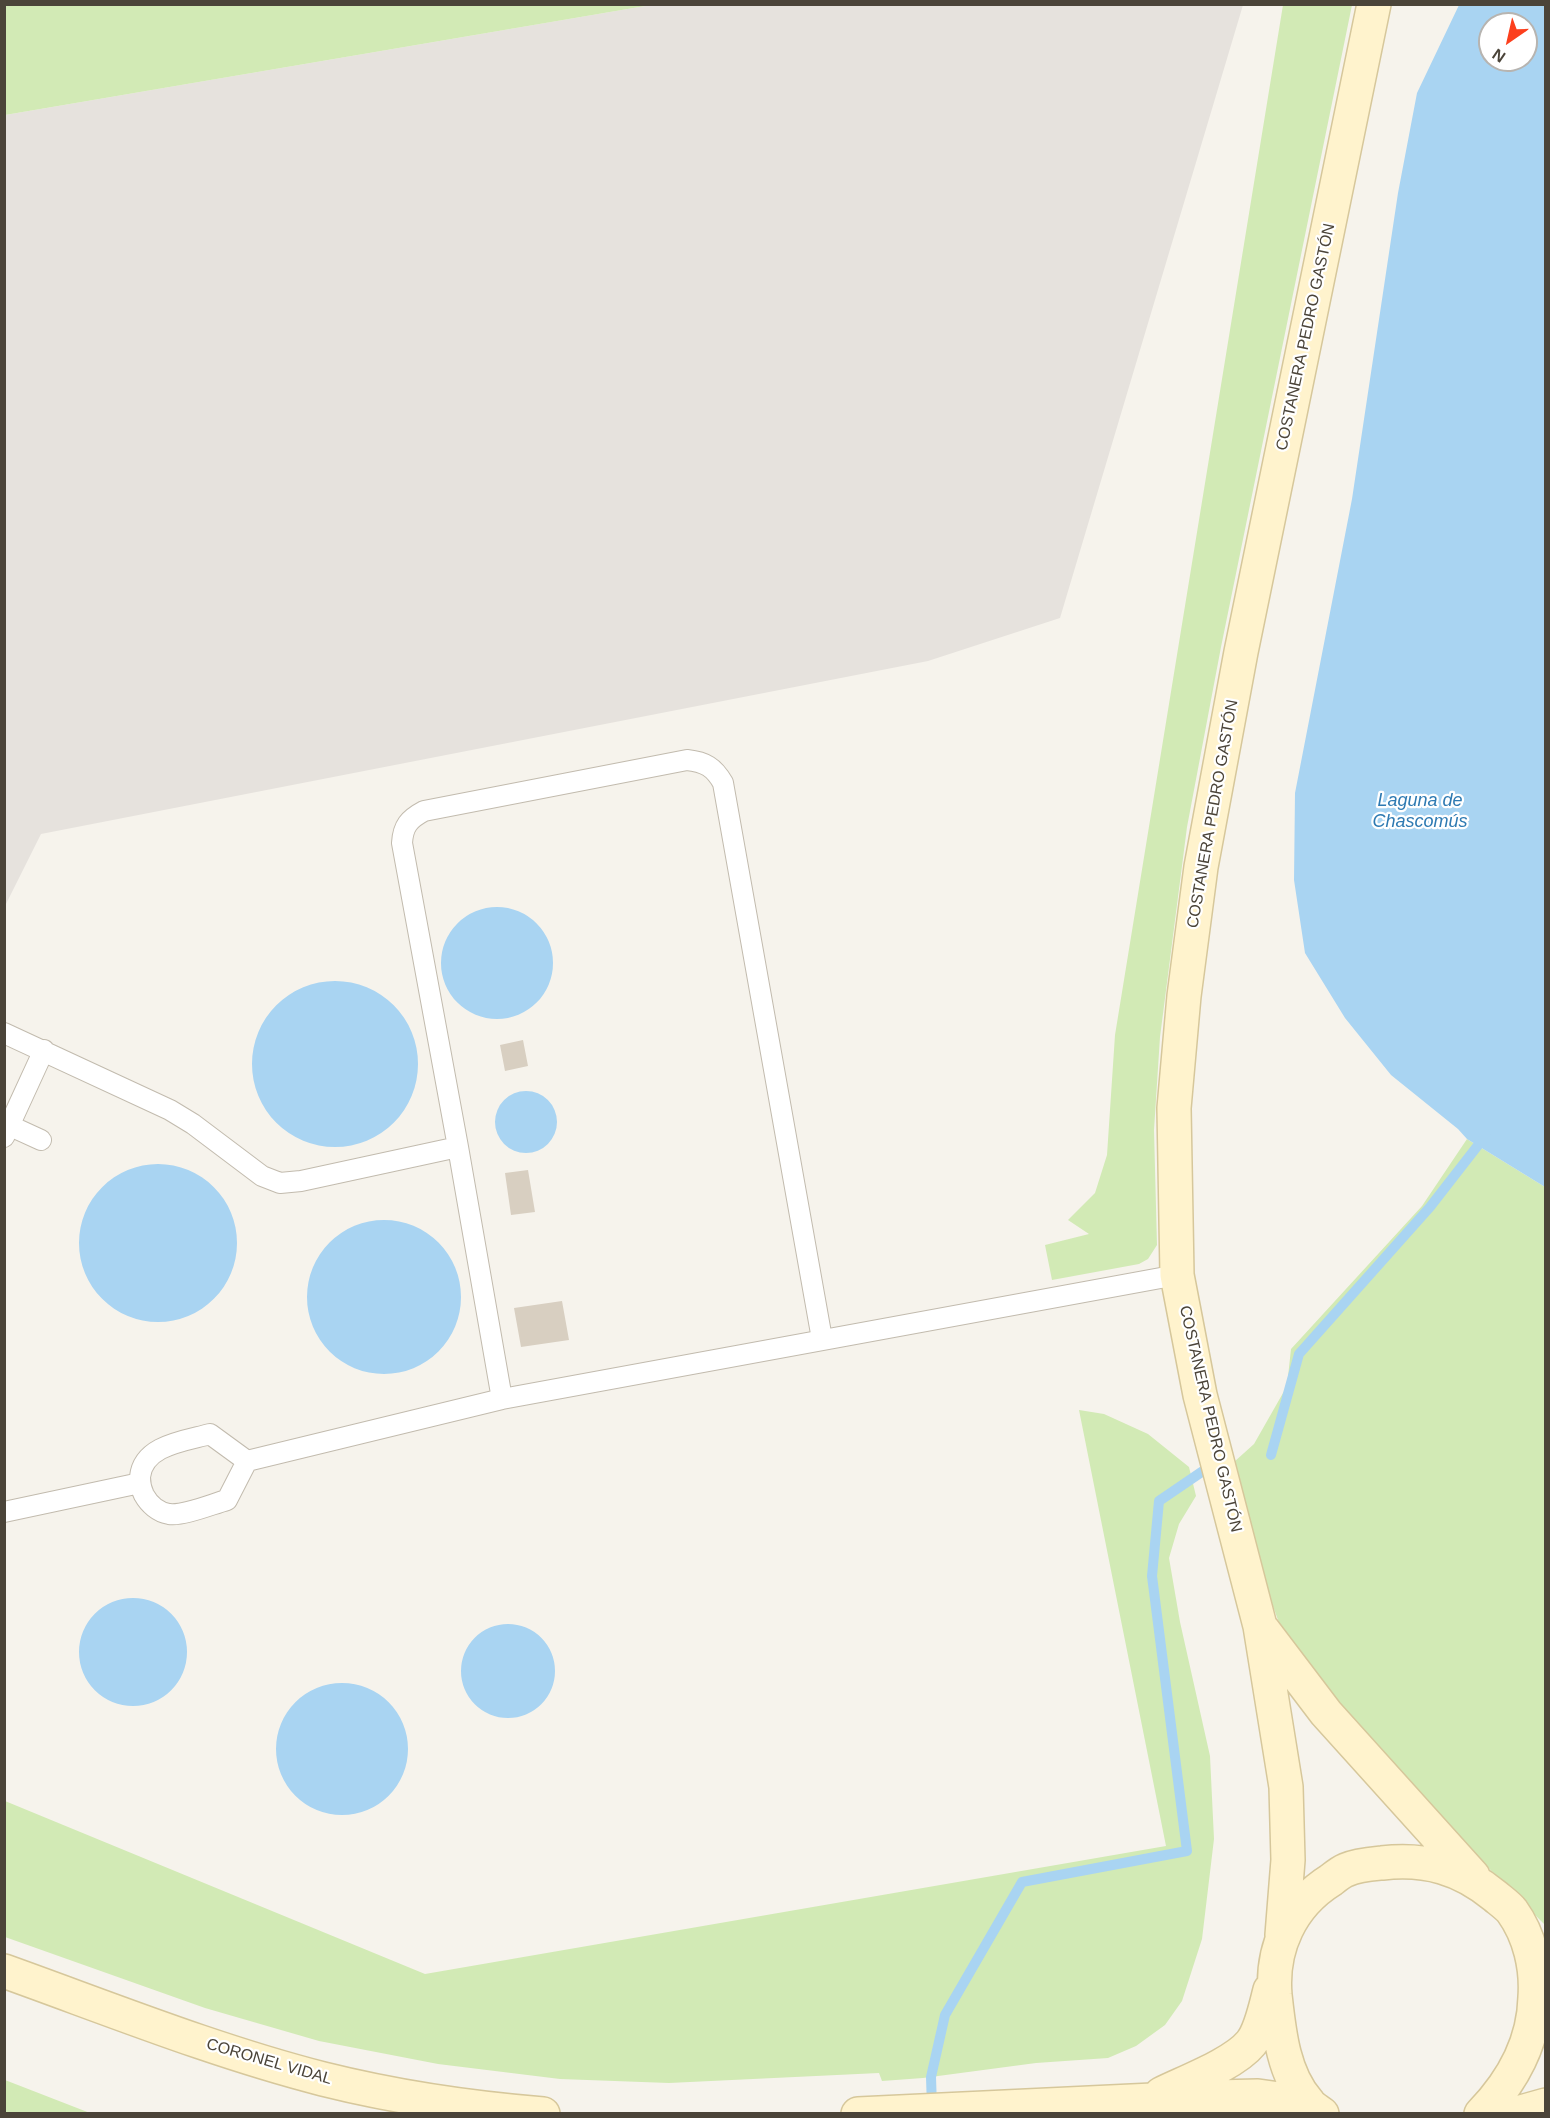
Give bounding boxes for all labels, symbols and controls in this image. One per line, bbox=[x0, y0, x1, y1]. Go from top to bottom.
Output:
north arrow bbox=[1478, 12, 1538, 72]
text: N bbox=[1489, 45, 1508, 66]
street label: COSTANERA PEDRO GASTÓN bbox=[1273, 222, 1339, 452]
street label: COSTANERA PEDRO GASTÓN bbox=[1183, 698, 1243, 930]
water label: Laguna de Chascomús bbox=[1372, 790, 1468, 832]
street label: COSTANERA PEDRO GASTÓN bbox=[1175, 1304, 1245, 1534]
street label: CORONEL VIDAL bbox=[204, 2035, 334, 2089]

